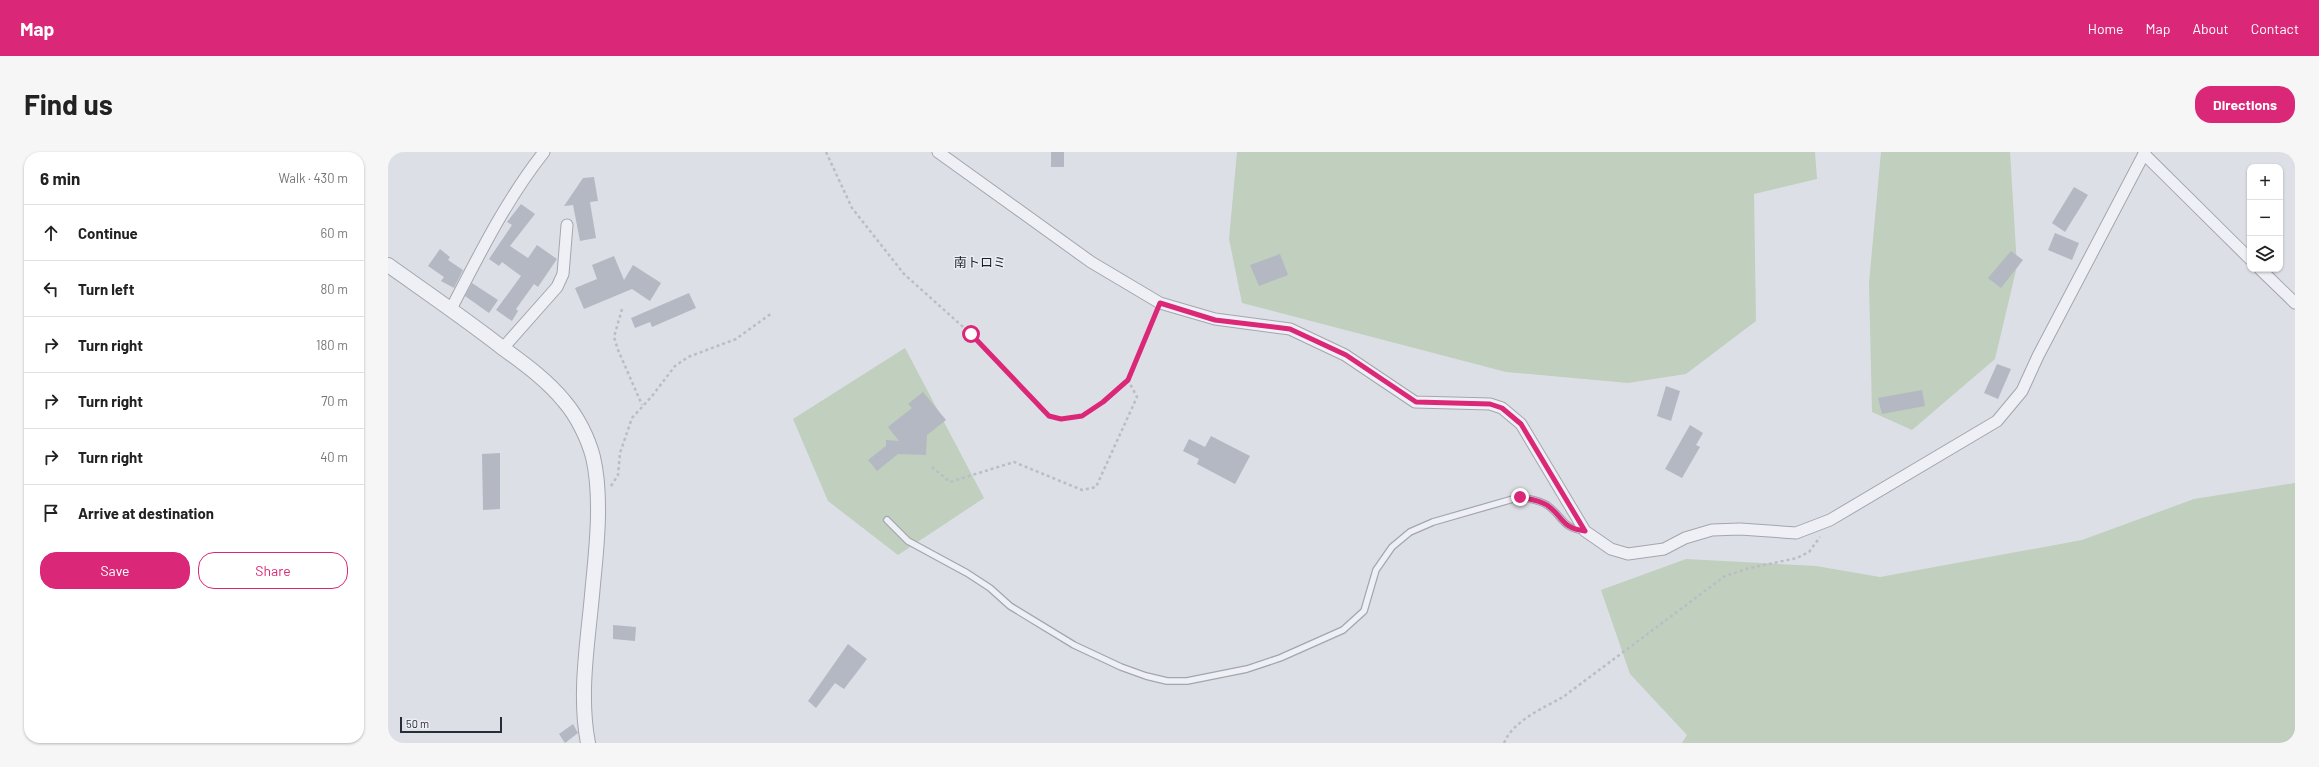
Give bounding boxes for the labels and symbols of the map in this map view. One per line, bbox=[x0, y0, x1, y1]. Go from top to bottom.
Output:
district label: 南トロミ bbox=[954, 254, 1006, 270]
route start bbox=[962, 325, 980, 343]
route end bbox=[1511, 488, 1529, 506]
scale bar bbox=[400, 715, 502, 734]

